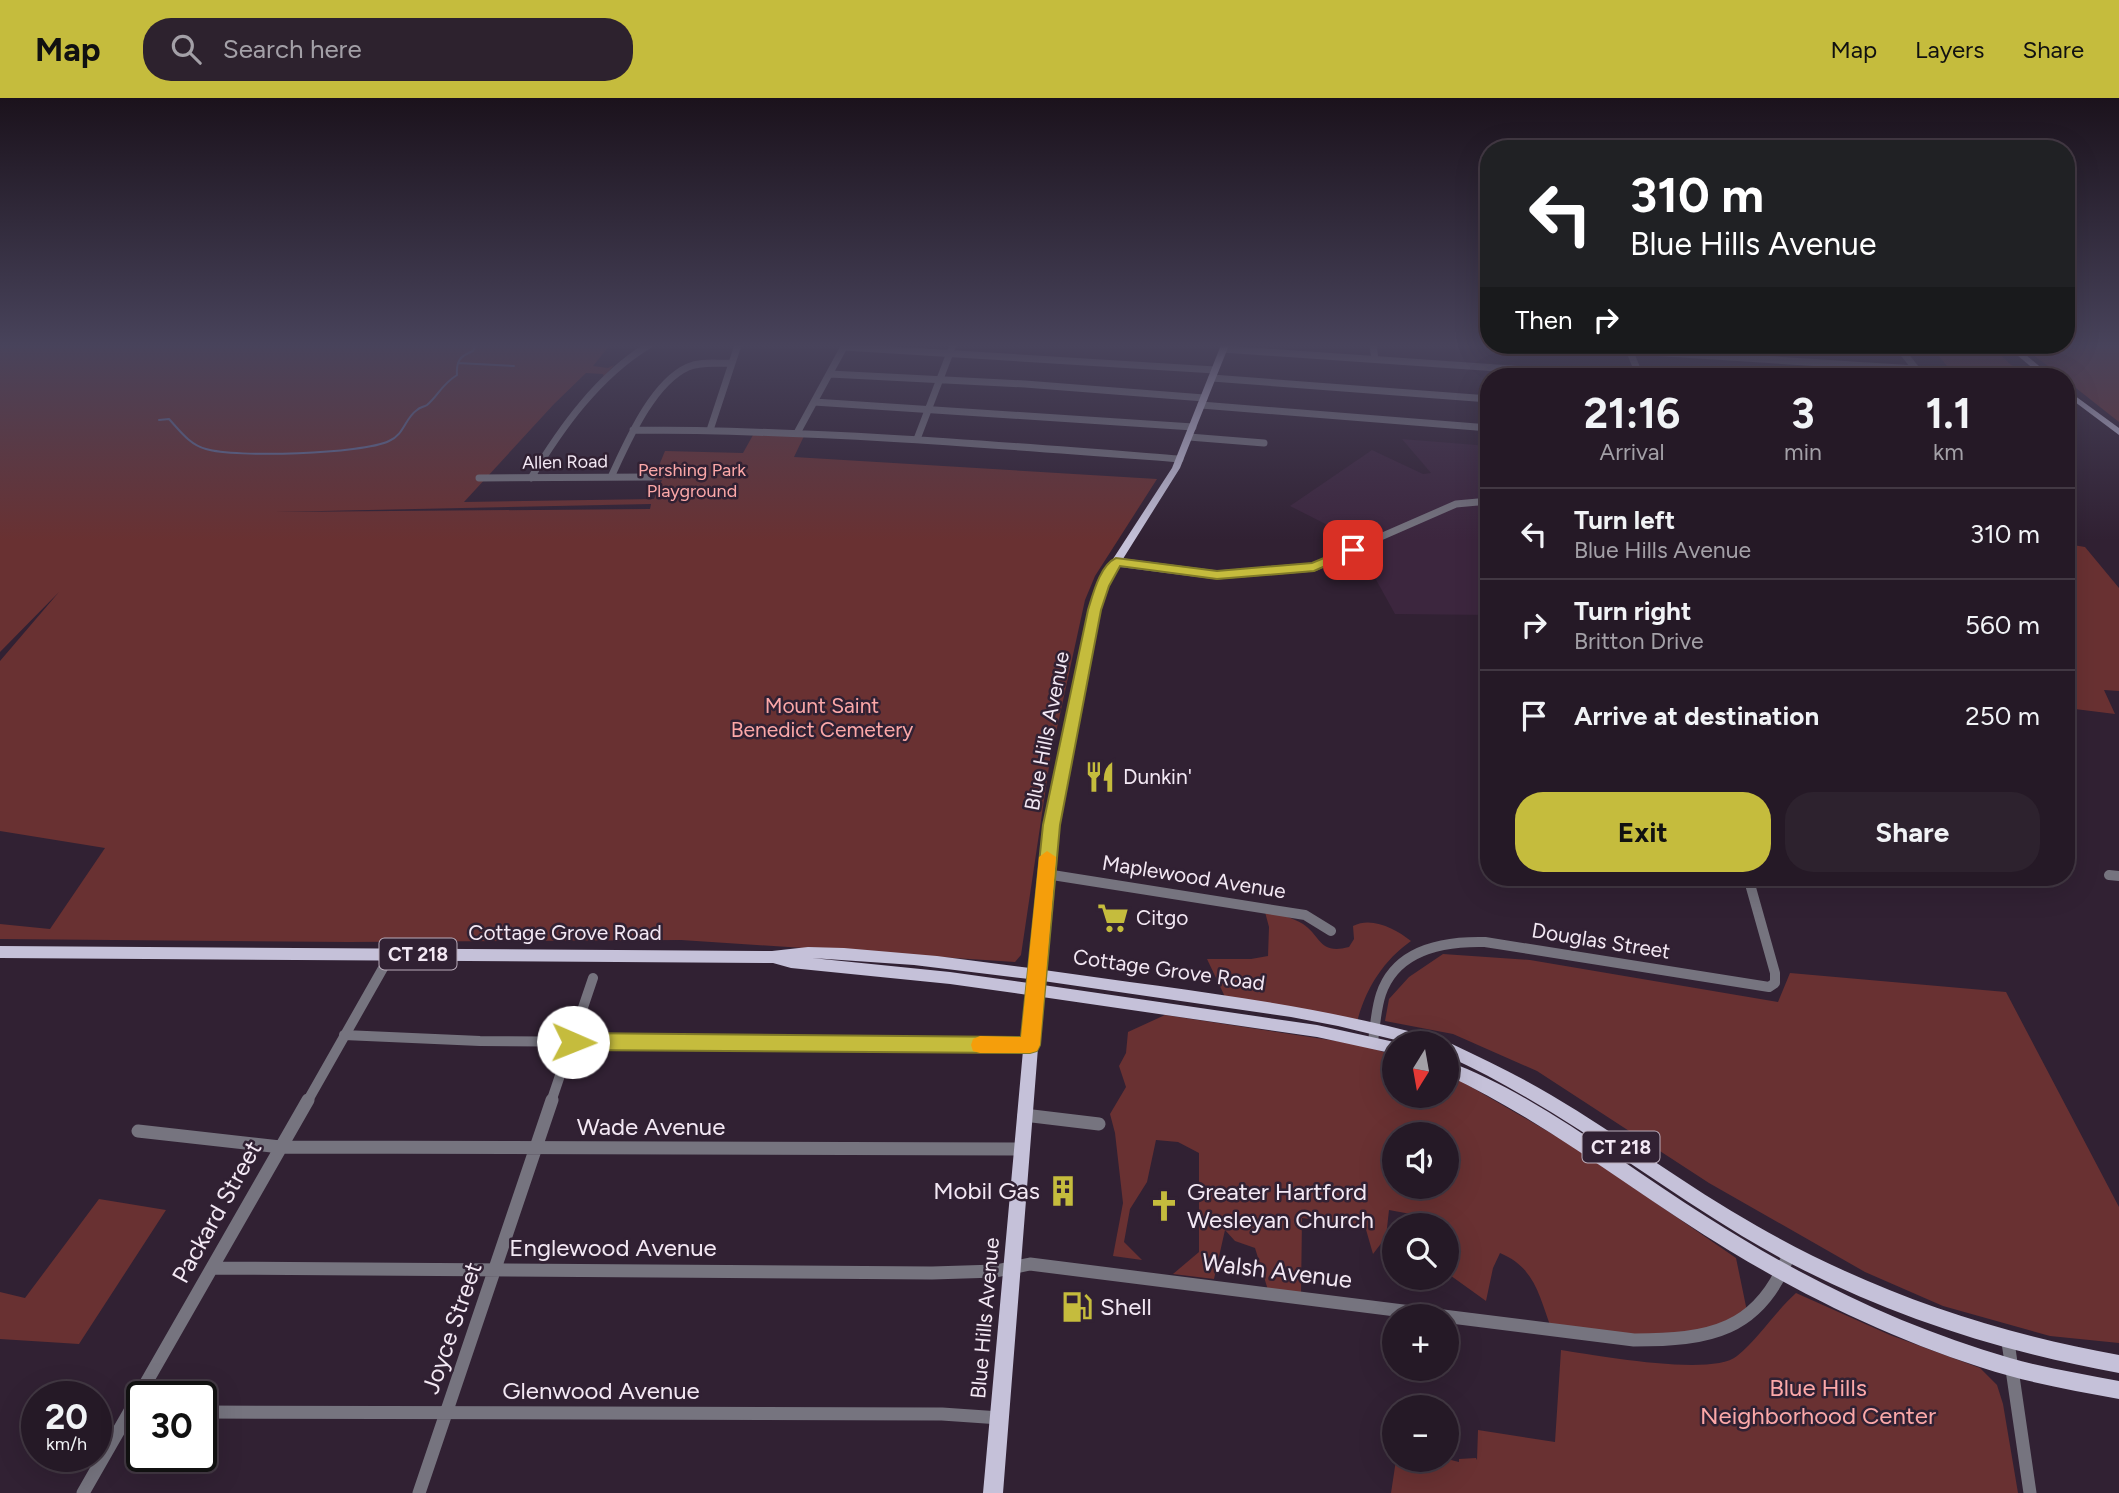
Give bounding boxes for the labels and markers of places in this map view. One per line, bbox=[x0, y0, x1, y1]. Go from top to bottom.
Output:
pin bbox=[1323, 520, 1383, 580]
restaurant icon: Dunkin' bbox=[1083, 760, 1117, 794]
place label: Dunkin' bbox=[1123, 764, 1192, 789]
supermarket icon: Citgo bbox=[1096, 901, 1130, 935]
place label: Citgo bbox=[1136, 905, 1188, 930]
building icon: Mobil Gas bbox=[1046, 1174, 1080, 1208]
place label: Mobil Gas bbox=[933, 1176, 1040, 1205]
place label: Greater Hartford Wesleyan Church bbox=[1187, 1177, 1374, 1234]
church icon: Greater Hartford Wesleyan Church bbox=[1147, 1189, 1181, 1223]
fuel station icon: Shell bbox=[1060, 1290, 1094, 1324]
place label: Shell bbox=[1100, 1292, 1152, 1321]

